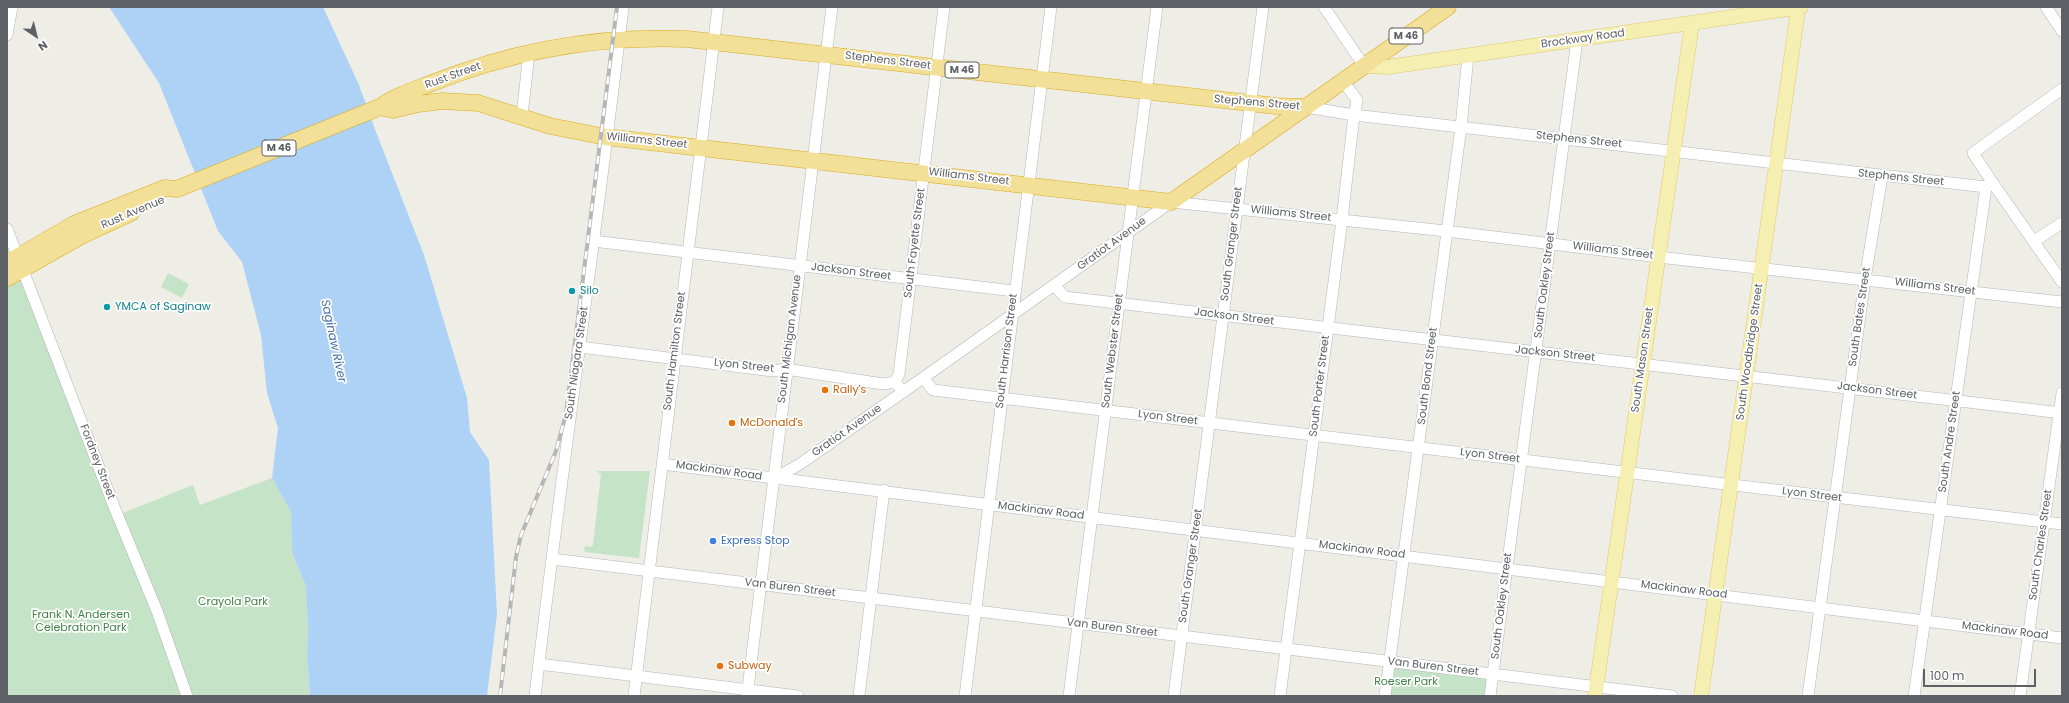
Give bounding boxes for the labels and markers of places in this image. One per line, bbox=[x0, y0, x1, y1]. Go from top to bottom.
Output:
place label: Silo bbox=[580, 284, 599, 298]
marker: Silo bbox=[567, 286, 577, 296]
place label: YMCA of Saginaw bbox=[115, 300, 211, 314]
marker: YMCA of Saginaw bbox=[102, 302, 112, 312]
place label: Rally's bbox=[833, 383, 866, 397]
marker: Rally's bbox=[820, 385, 830, 395]
place label: McDonald's bbox=[740, 416, 803, 430]
marker: McDonald's bbox=[727, 418, 737, 428]
place label: Express Stop bbox=[721, 534, 790, 548]
marker: Express Stop bbox=[708, 536, 718, 546]
place label: Subway bbox=[728, 659, 772, 673]
marker: Subway bbox=[715, 661, 725, 671]

